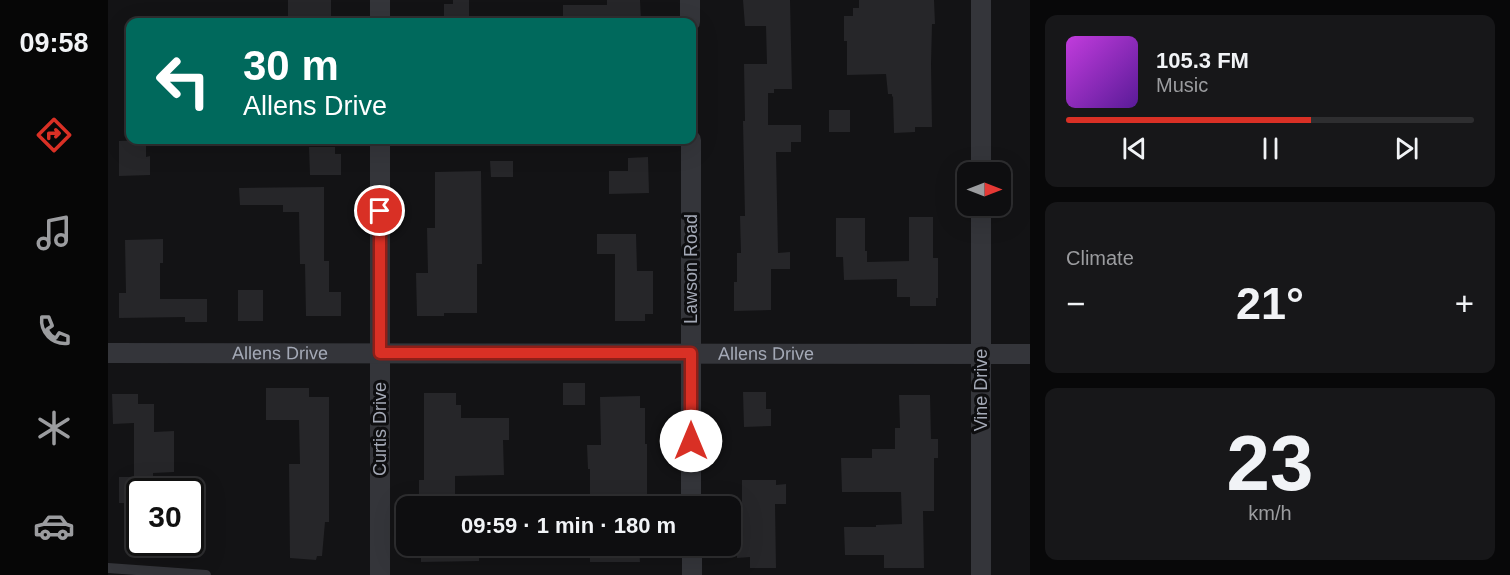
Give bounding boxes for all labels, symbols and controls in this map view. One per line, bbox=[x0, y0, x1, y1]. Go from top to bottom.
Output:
text: 09:58 bbox=[19, 28, 89, 58]
icon: left bbox=[144, 42, 222, 120]
text: 30 m bbox=[243, 42, 339, 89]
text: 105.3 FM bbox=[1156, 48, 1249, 73]
text: Music bbox=[1156, 74, 1208, 96]
text: Allens Drive bbox=[243, 91, 387, 121]
icon: directions bbox=[33, 114, 75, 156]
icon: previous bbox=[1118, 132, 1151, 165]
icon: pause bbox=[1254, 132, 1287, 165]
icon: next bbox=[1390, 132, 1423, 165]
north arrow bbox=[957, 162, 1011, 216]
map controls bbox=[957, 162, 1011, 216]
pin bbox=[354, 185, 405, 236]
icon: arrive bbox=[363, 194, 396, 227]
icon: music bbox=[33, 212, 75, 254]
street label: Lawson Road bbox=[681, 214, 701, 324]
text: Climate bbox=[1066, 247, 1134, 269]
text: 21° bbox=[1236, 278, 1304, 329]
text: − bbox=[1066, 285, 1085, 322]
text: + bbox=[1455, 285, 1474, 322]
icon: phone bbox=[33, 310, 75, 352]
street label: Allens Drive bbox=[232, 343, 328, 363]
street label: Allens Drive bbox=[718, 344, 814, 364]
street label: Vine Drive bbox=[971, 349, 991, 431]
street label: Curtis Drive bbox=[370, 382, 390, 476]
icon: climate bbox=[33, 407, 75, 449]
position arrow bbox=[659, 409, 723, 473]
text: 23 bbox=[1227, 419, 1313, 507]
speed limit sign: 30 bbox=[126, 478, 204, 556]
text: km/h bbox=[1248, 502, 1292, 524]
icon: car bbox=[33, 505, 75, 547]
text: 09:59 · 1 min · 180 m bbox=[461, 513, 676, 538]

